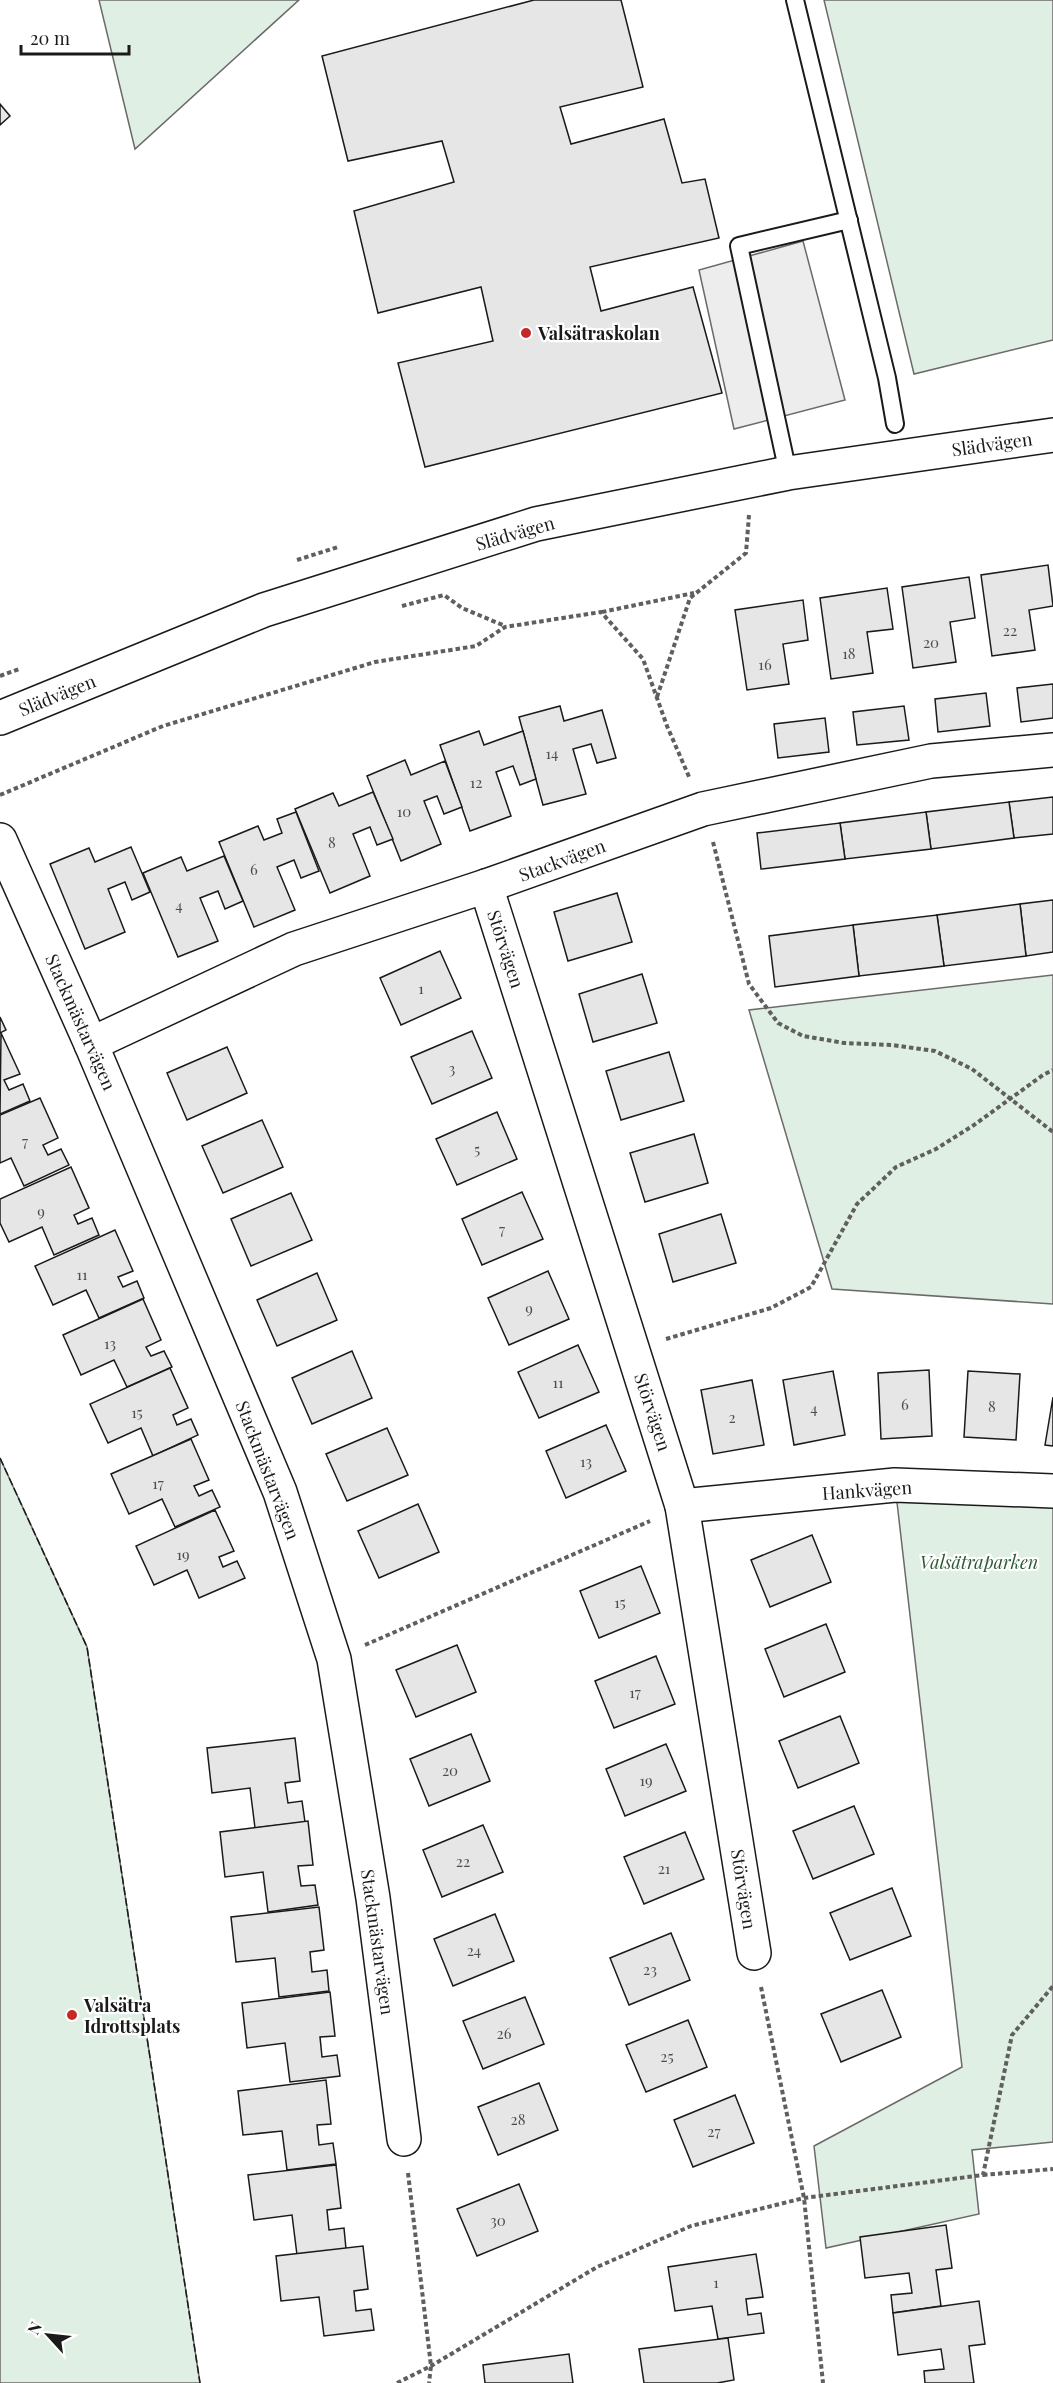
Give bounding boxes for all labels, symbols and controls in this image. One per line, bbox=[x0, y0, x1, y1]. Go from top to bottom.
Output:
scale bar bbox=[21, 18, 129, 56]
text: 20 m bbox=[30, 26, 70, 50]
place label: Valsätraskolan bbox=[537, 321, 660, 345]
marker: Valsätraskolan bbox=[519, 326, 533, 340]
street label: Slädvägen bbox=[950, 426, 1034, 462]
street label: Slädvägen bbox=[473, 510, 558, 556]
house number: 22 bbox=[1003, 620, 1017, 640]
house number: 20 bbox=[923, 632, 939, 652]
house number: 18 bbox=[842, 643, 856, 663]
house number: 16 bbox=[758, 654, 772, 674]
street label: Slädvägen bbox=[15, 669, 99, 721]
house number: 14 bbox=[546, 743, 558, 763]
house number: 12 bbox=[470, 772, 482, 792]
house number: 10 bbox=[397, 801, 411, 821]
house number: 8 bbox=[328, 832, 336, 852]
street label: Stackvägen bbox=[515, 833, 609, 887]
house number: 6 bbox=[250, 859, 258, 879]
house number: 4 bbox=[175, 895, 183, 915]
street label: Störvägen bbox=[482, 907, 530, 991]
street label: Stackmästarvägen bbox=[40, 950, 122, 1094]
house number: 1 bbox=[418, 978, 424, 998]
house number: 3 bbox=[449, 1058, 456, 1078]
house number: 7 bbox=[22, 1131, 28, 1151]
house number: 5 bbox=[474, 1139, 480, 1159]
house number: 9 bbox=[37, 1201, 45, 1221]
house number: 7 bbox=[499, 1219, 505, 1239]
house number: 11 bbox=[76, 1264, 88, 1284]
house number: 9 bbox=[525, 1298, 533, 1318]
house number: 13 bbox=[104, 1333, 116, 1353]
street label: Störvägen bbox=[629, 1370, 677, 1454]
house number: 11 bbox=[552, 1372, 564, 1392]
house number: 6 bbox=[901, 1394, 909, 1414]
house number: 8 bbox=[988, 1396, 996, 1416]
street label: Stackmästarvägen bbox=[230, 1397, 306, 1543]
house number: 4 bbox=[810, 1398, 818, 1418]
house number: 15 bbox=[131, 1402, 143, 1422]
house number: 2 bbox=[728, 1407, 736, 1427]
house number: 13 bbox=[580, 1451, 592, 1471]
house number: 17 bbox=[152, 1473, 164, 1493]
street label: Hankvägen bbox=[821, 1475, 913, 1505]
house number: 19 bbox=[176, 1544, 190, 1564]
park label: Valsätraparken bbox=[920, 1550, 1038, 1574]
house number: 15 bbox=[614, 1592, 626, 1612]
house number: 17 bbox=[629, 1682, 641, 1702]
house number: 20 bbox=[442, 1760, 458, 1780]
house number: 19 bbox=[639, 1770, 653, 1790]
street label: Störvägen bbox=[726, 1847, 762, 1931]
house number: 22 bbox=[456, 1851, 470, 1871]
house number: 21 bbox=[658, 1858, 671, 1878]
street label: Stackmästarvägen bbox=[356, 1868, 400, 2017]
house number: 24 bbox=[467, 1940, 481, 1960]
house number: 23 bbox=[643, 1959, 657, 1979]
place label: Valsätra Idrottsplats bbox=[83, 1993, 180, 2038]
marker: Valsätra Idrottsplats bbox=[65, 2008, 79, 2022]
house number: 26 bbox=[497, 2023, 512, 2043]
house number: 25 bbox=[660, 2046, 674, 2066]
house number: 28 bbox=[511, 2109, 526, 2129]
house number: 27 bbox=[707, 2121, 721, 2141]
house number: 30 bbox=[490, 2210, 506, 2230]
house number: 1 bbox=[713, 2272, 719, 2292]
north arrow bbox=[18, 2305, 78, 2365]
text: N bbox=[22, 2318, 46, 2338]

